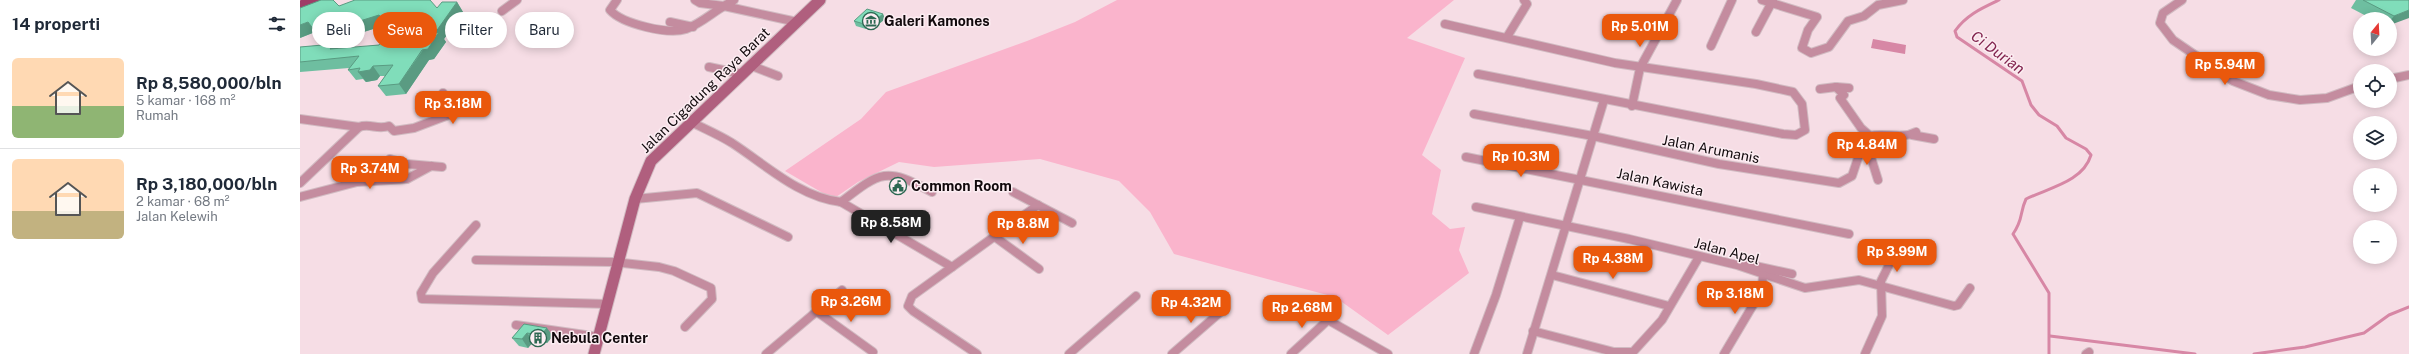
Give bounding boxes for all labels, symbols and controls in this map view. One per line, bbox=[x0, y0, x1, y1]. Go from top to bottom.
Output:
museum icon: Galeri Kamones bbox=[861, 11, 881, 31]
chip: Beli bbox=[312, 12, 365, 48]
chip: Sewa bbox=[373, 12, 437, 48]
chip: Filter bbox=[445, 12, 507, 48]
chip: Baru bbox=[515, 12, 574, 48]
north arrow bbox=[2353, 12, 2397, 56]
map controls bbox=[2353, 12, 2397, 264]
icon: filters bbox=[266, 13, 288, 35]
place label: Galeri Kamones bbox=[884, 13, 990, 29]
text: 14 properti bbox=[12, 14, 100, 34]
pin: Rp 5.01M bbox=[1599, 14, 1681, 48]
text: Rp 5.01M bbox=[1611, 19, 1669, 34]
street label: Jalan Cigadung Raya Barat bbox=[637, 24, 773, 156]
water label: Ci Durian bbox=[1968, 27, 2028, 77]
pin: Rp 5.94M bbox=[2184, 52, 2266, 86]
text: Rp 5.94M bbox=[2194, 57, 2256, 72]
button: locate bbox=[2353, 64, 2397, 108]
text: Rp 8,580,000/bln bbox=[136, 73, 282, 93]
icon: home bbox=[44, 74, 92, 122]
pin: Rp 3.18M bbox=[412, 91, 494, 125]
text: 5 kamar · 168 m² bbox=[136, 93, 235, 108]
text: Rp 3.18M bbox=[424, 96, 482, 111]
text: Rumah bbox=[136, 108, 178, 123]
button: layers bbox=[2353, 116, 2397, 160]
street label: Jalan Arumanis bbox=[1661, 132, 1761, 166]
pin: Rp 4.84M bbox=[1826, 132, 1908, 166]
text: Rp 4.84M bbox=[1837, 137, 1897, 152]
pin: Rp 10.3M bbox=[1480, 144, 1562, 178]
text: Rp 10.3M bbox=[1492, 149, 1550, 164]
pin: Rp 3.74M bbox=[329, 156, 411, 190]
text: Rp 3.74M bbox=[340, 161, 400, 176]
street label: Jalan Kawista bbox=[1615, 165, 1705, 199]
button: + bbox=[2353, 168, 2397, 212]
text: Rp 3,180,000/bln bbox=[136, 174, 277, 194]
icon: home bbox=[44, 175, 92, 223]
public building icon: Common Room bbox=[888, 176, 908, 196]
place label: Common Room bbox=[911, 178, 1012, 194]
text: 2 kamar · 68 m² bbox=[136, 194, 230, 209]
text: Jalan Kelewih bbox=[136, 209, 218, 224]
pin: Rp 8.58M bbox=[850, 210, 932, 244]
pin: Rp 8.8M bbox=[986, 211, 1060, 245]
text: Rp 8.58M bbox=[860, 215, 922, 230]
text: Rp 8.8M bbox=[997, 216, 1049, 231]
button: − bbox=[2353, 220, 2397, 264]
street label: Jalan Apel bbox=[1693, 235, 1761, 267]
pin: Rp 3.99M bbox=[1856, 239, 1938, 273]
text: Rp 3.99M bbox=[1867, 244, 1927, 259]
pin: Rp 4.38M bbox=[1572, 246, 1654, 280]
text: Rp 4.38M bbox=[1582, 251, 1644, 266]
pin: Rp 3.18M bbox=[1694, 281, 1776, 315]
text: Rp 3.18M bbox=[1706, 286, 1764, 301]
pin: Rp 3.26M bbox=[810, 289, 892, 323]
pin: Rp 4.32M bbox=[1150, 290, 1232, 324]
text: Rp 3.26M bbox=[821, 294, 881, 309]
text: Rp 4.32M bbox=[1161, 295, 1221, 310]
pin: Rp 2.68M bbox=[1261, 295, 1343, 329]
text: Rp 2.68M bbox=[1272, 300, 1332, 315]
building icon: Nebula Center bbox=[528, 328, 548, 348]
place label: Nebula Center bbox=[551, 330, 648, 346]

